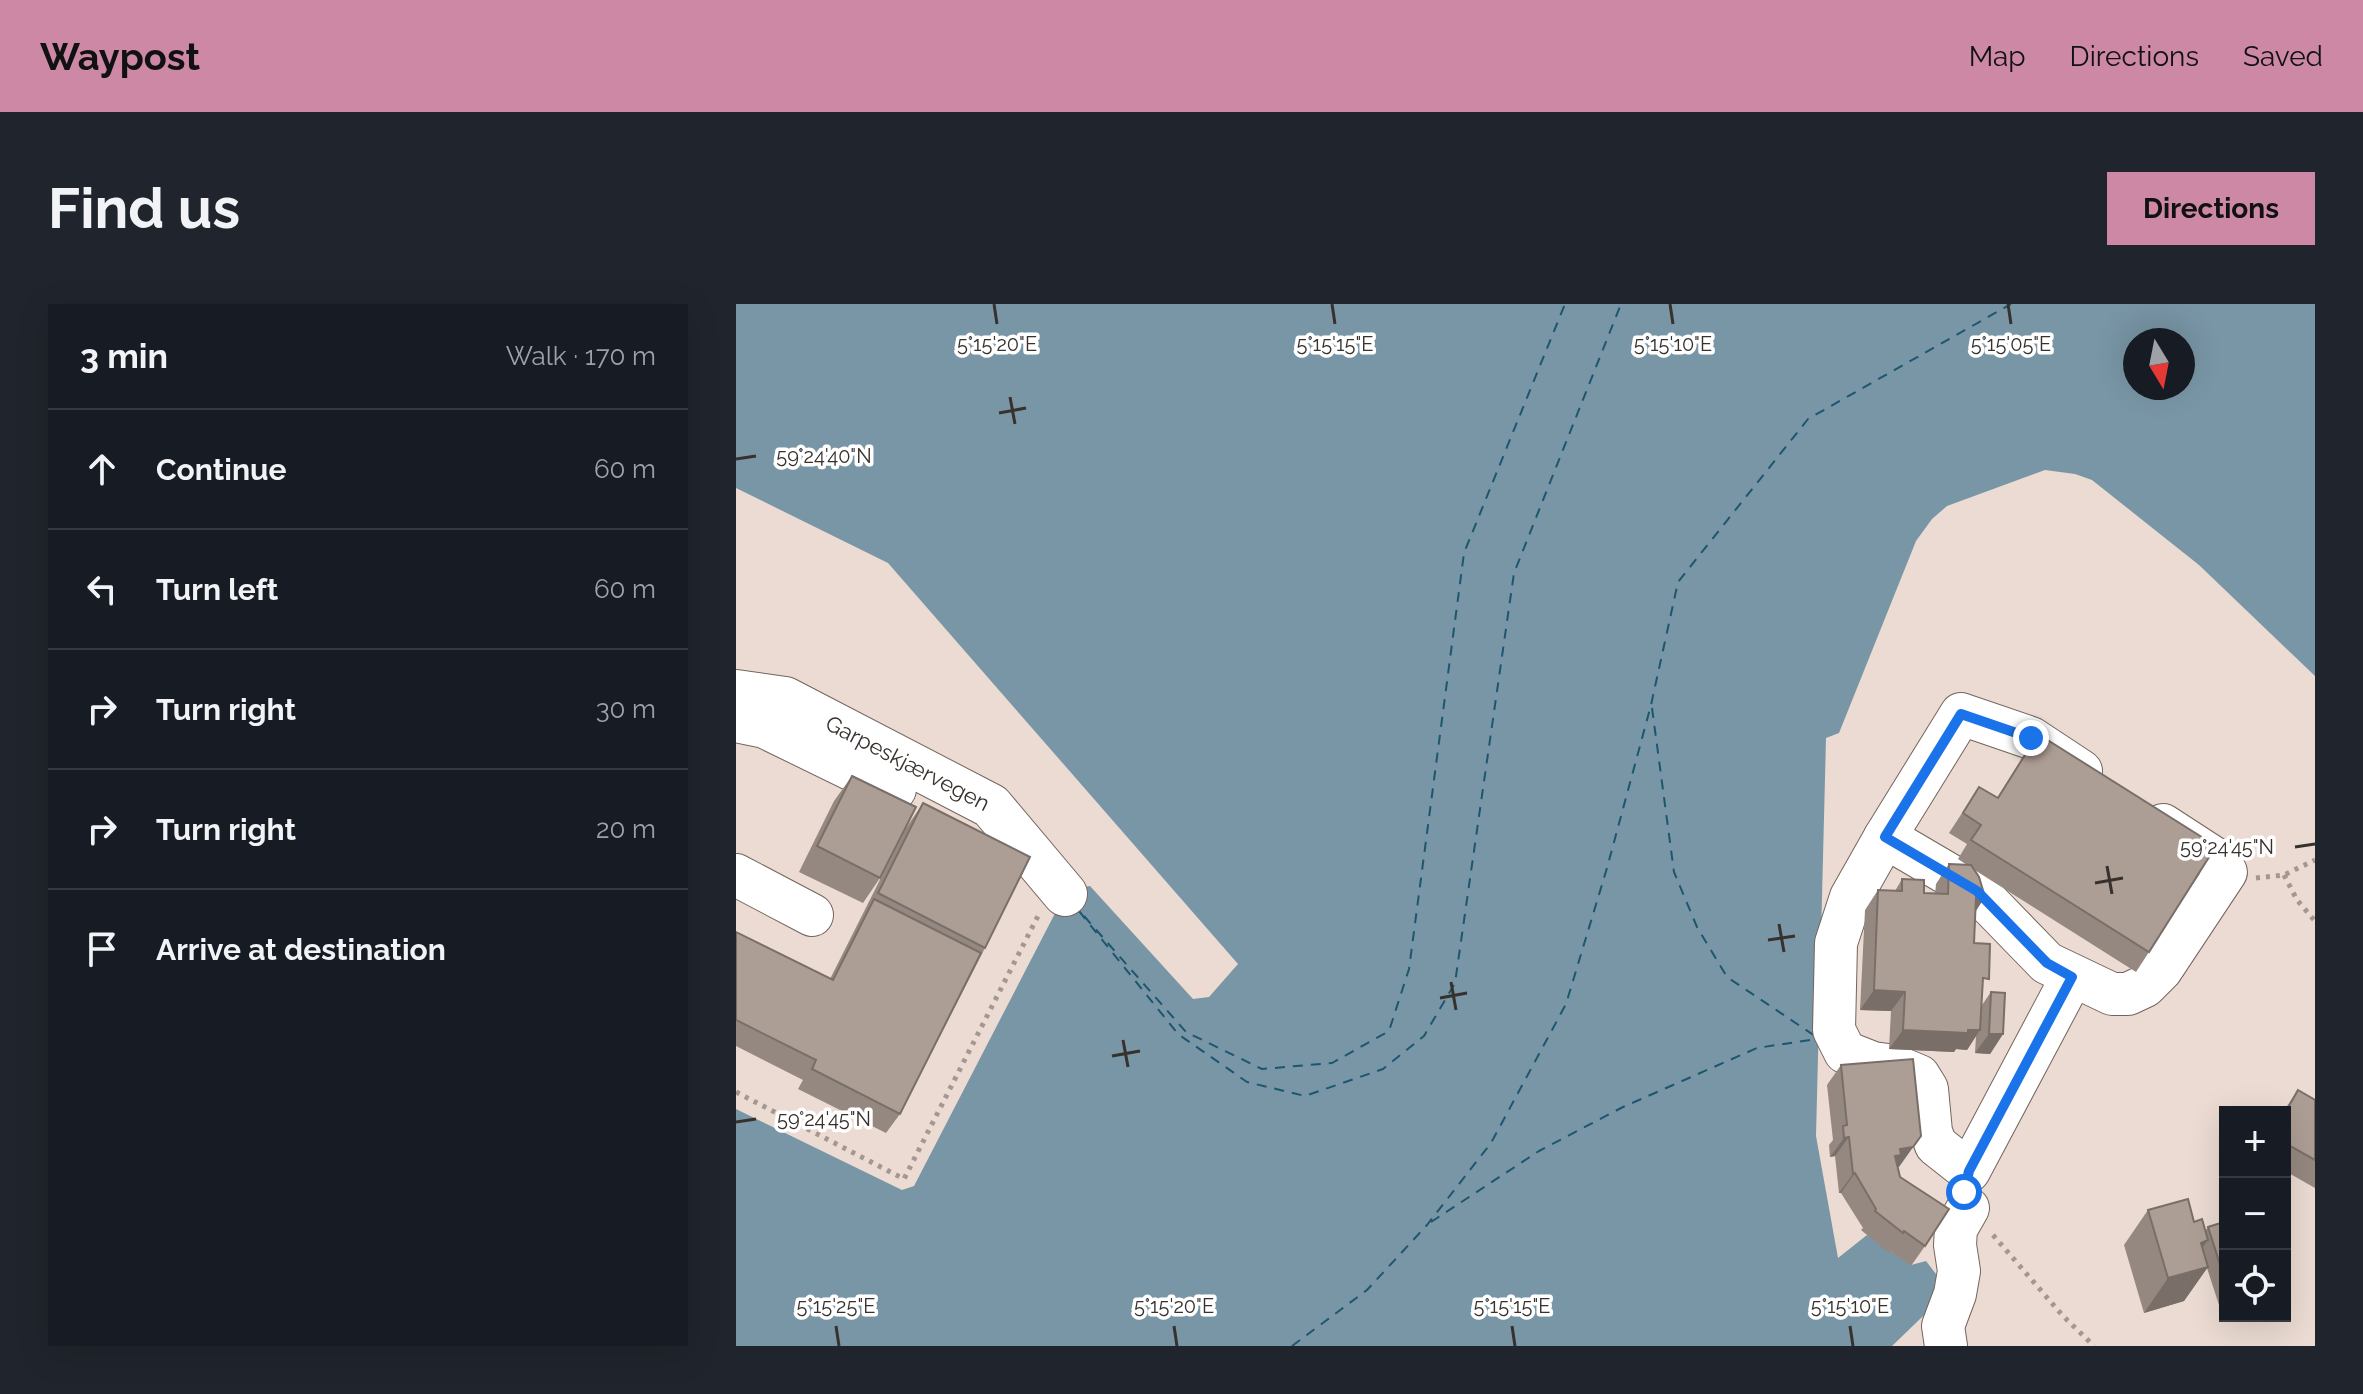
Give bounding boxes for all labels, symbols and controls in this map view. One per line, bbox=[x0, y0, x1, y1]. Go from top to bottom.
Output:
text: Waypost bbox=[40, 34, 200, 79]
text: Map bbox=[1969, 40, 2026, 73]
text: Directions bbox=[2070, 40, 2199, 73]
text: Saved bbox=[2243, 40, 2323, 73]
button: Directions bbox=[2107, 172, 2315, 245]
text: Find us bbox=[48, 175, 240, 241]
north arrow bbox=[2123, 328, 2195, 400]
text: 5°15'20"E bbox=[957, 332, 1037, 356]
text: 5°15'15"E bbox=[1296, 332, 1374, 356]
text: 5°15'10"E bbox=[1634, 332, 1712, 356]
text: 5°15'05"E bbox=[1971, 332, 2051, 356]
text: 3 min bbox=[80, 336, 168, 376]
text: Walk · 170 m bbox=[506, 341, 656, 371]
text: 59°24'40"N bbox=[776, 444, 872, 468]
icon: ahead bbox=[80, 447, 124, 491]
text: Continue bbox=[156, 452, 287, 487]
text: 60 m bbox=[594, 454, 656, 484]
icon: left bbox=[80, 567, 124, 611]
text: Turn left bbox=[156, 572, 278, 607]
text: 60 m bbox=[594, 574, 656, 604]
icon: right bbox=[80, 687, 124, 731]
text: Turn right bbox=[156, 692, 296, 727]
text: 30 m bbox=[596, 694, 656, 724]
street label: Garpeskjærvegen bbox=[822, 710, 994, 816]
route end bbox=[2013, 720, 2049, 756]
icon: right bbox=[80, 807, 124, 851]
text: Turn right bbox=[156, 812, 296, 847]
text: 20 m bbox=[596, 814, 656, 844]
text: 59°24'45"N bbox=[2180, 835, 2274, 859]
icon: arrive bbox=[80, 927, 124, 971]
text: Arrive at destination bbox=[156, 932, 446, 967]
map controls bbox=[2219, 1106, 2291, 1322]
button: + bbox=[2219, 1106, 2291, 1178]
text: 59°24'45"N bbox=[777, 1107, 871, 1131]
route start bbox=[1946, 1174, 1982, 1210]
button: − bbox=[2219, 1178, 2291, 1250]
button: locate bbox=[2219, 1250, 2291, 1322]
text: 5°15'25"E bbox=[797, 1294, 875, 1318]
text: 5°15'20"E bbox=[1134, 1294, 1214, 1318]
text: 5°15'15"E bbox=[1473, 1294, 1551, 1318]
text: 5°15'10"E bbox=[1811, 1294, 1889, 1318]

